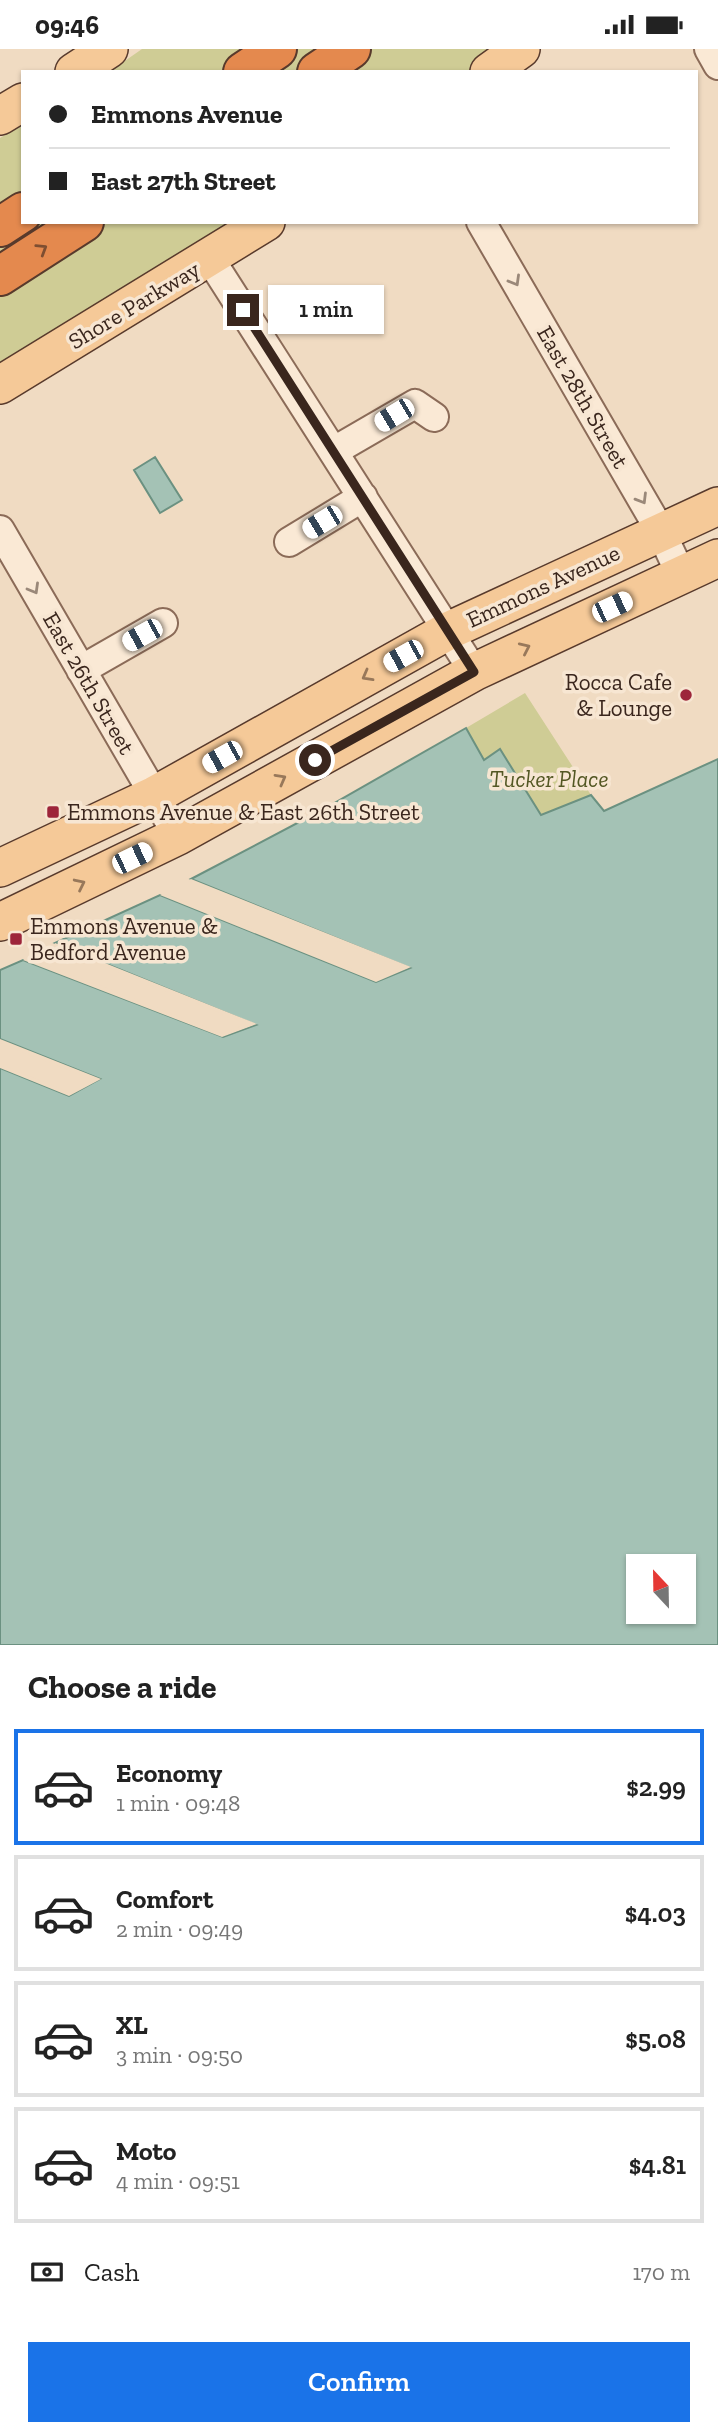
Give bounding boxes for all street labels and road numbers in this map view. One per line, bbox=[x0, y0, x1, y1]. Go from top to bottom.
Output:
street label: Shore Parkway bbox=[63, 255, 205, 355]
street label: East 28th Street bbox=[531, 321, 635, 474]
street label: Emmons Avenue bbox=[462, 538, 624, 634]
street label: East 26th Street bbox=[37, 607, 141, 759]

